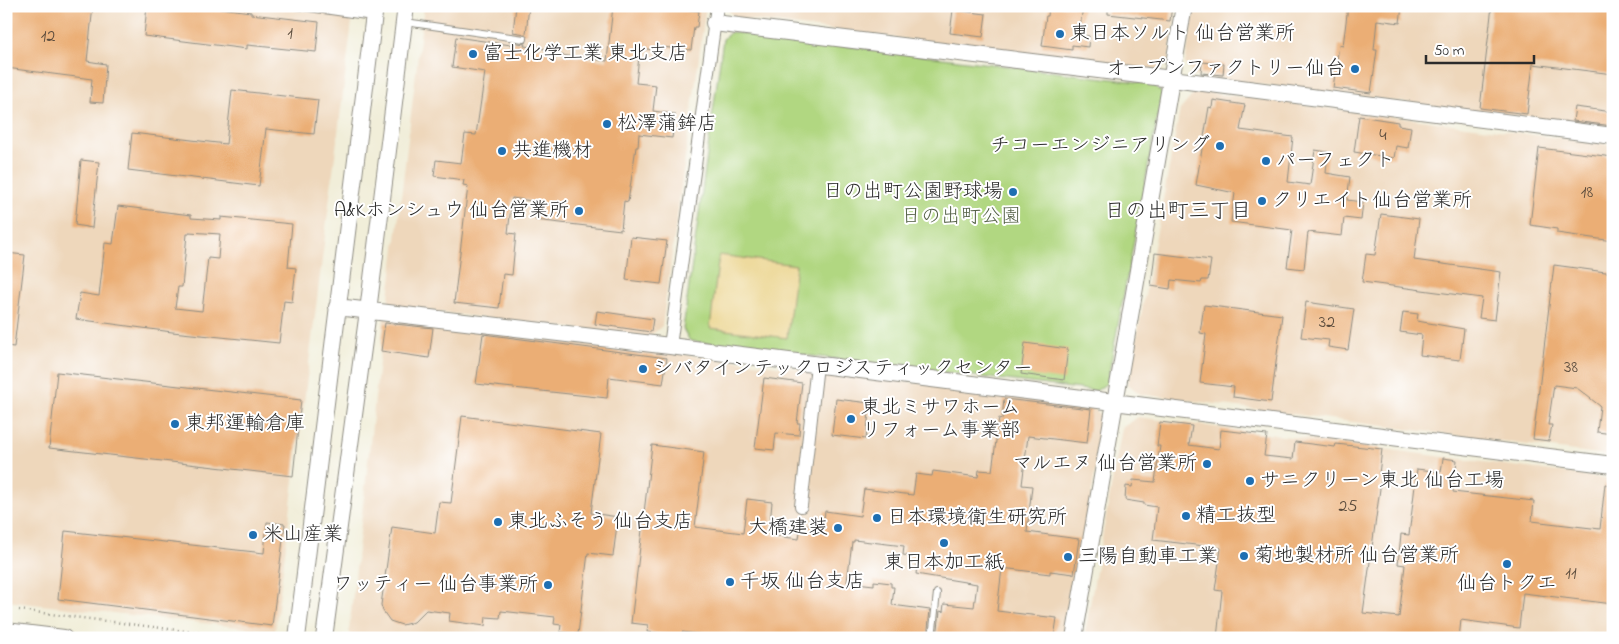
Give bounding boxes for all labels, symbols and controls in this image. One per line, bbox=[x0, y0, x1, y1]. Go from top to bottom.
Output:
place label: 東日本ソルト 仙台営業所 bbox=[1070, 20, 1295, 49]
house number: 1 bbox=[287, 21, 293, 47]
house number: 12 bbox=[41, 24, 55, 50]
marker: 東日本ソルト 仙台営業所 bbox=[1054, 28, 1066, 40]
scale bar bbox=[1426, 32, 1534, 64]
place label: 富士化学工業 東北支店 bbox=[483, 40, 688, 69]
text: 50 m bbox=[1434, 40, 1465, 62]
marker: 富士化学工業 東北支店 bbox=[467, 48, 479, 60]
place label: オープンファクトリー仙台 bbox=[1106, 55, 1345, 84]
marker: オープンファクトリー仙台 bbox=[1349, 63, 1361, 75]
place label: 松澤蒲鉾店 bbox=[617, 110, 717, 139]
marker: 松澤蒲鉾店 bbox=[601, 118, 613, 130]
house number: 4 bbox=[1379, 123, 1387, 149]
place label: チコーエンジニアリング bbox=[990, 132, 1210, 161]
place label: 共進機材 bbox=[512, 137, 592, 166]
marker: チコーエンジニアリング bbox=[1214, 140, 1226, 152]
marker: 共進機材 bbox=[496, 145, 508, 157]
place label: パーフェクト bbox=[1276, 147, 1395, 176]
marker: パーフェクト bbox=[1260, 155, 1272, 167]
place label: 日の出町公園野球場 bbox=[823, 178, 1003, 207]
house number: 18 bbox=[1581, 180, 1593, 206]
marker: 日の出町公園野球場 bbox=[1007, 186, 1019, 198]
place label: クリエイト仙台営業所 bbox=[1272, 187, 1472, 216]
marker: クリエイト仙台営業所 bbox=[1256, 195, 1268, 207]
place label: A&Kホンシュウ 仙台営業所 bbox=[334, 197, 569, 226]
district label: 日の出町三丁目 bbox=[1105, 197, 1252, 227]
park label: 日の出町公園 bbox=[901, 203, 1021, 232]
marker: A&Kホンシュウ 仙台営業所 bbox=[573, 205, 585, 217]
house number: 32 bbox=[1319, 310, 1335, 336]
place label: シバタインテックロジスティックセンター bbox=[653, 355, 1033, 384]
house number: 38 bbox=[1564, 355, 1578, 381]
marker: シバタインテックロジスティックセンター bbox=[637, 363, 649, 375]
place label: 東北ミサワホーム リフォーム事業部 bbox=[861, 394, 1020, 446]
place label: 東邦運輸倉庫 bbox=[185, 410, 305, 439]
marker: 東北ミサワホーム リフォーム事業部 bbox=[845, 413, 857, 425]
marker: 東邦運輸倉庫 bbox=[169, 418, 181, 430]
place label: マルエヌ 仙台営業所 bbox=[1012, 450, 1197, 479]
marker: マルエヌ 仙台営業所 bbox=[1201, 458, 1213, 470]
place label: サニクリーン東北 仙台工場 bbox=[1260, 467, 1504, 496]
marker: サニクリーン東北 仙台工場 bbox=[1244, 475, 1256, 487]
house number: 25 bbox=[1338, 494, 1358, 520]
place label: 精工抜型 bbox=[1196, 502, 1276, 531]
place label: 日本環境衛生研究所 bbox=[887, 504, 1067, 533]
place label: 東北ふそう 仙台支店 bbox=[508, 508, 693, 537]
marker: 精工抜型 bbox=[1180, 510, 1192, 522]
marker: 日本環境衛生研究所 bbox=[871, 512, 883, 524]
place label: 大橋建装 bbox=[748, 514, 828, 543]
marker: 東北ふそう 仙台支店 bbox=[492, 516, 504, 528]
place label: 米山産業 bbox=[263, 521, 343, 550]
marker: 大橋建装 bbox=[832, 522, 844, 534]
marker: 米山産業 bbox=[247, 529, 259, 541]
marker: 東日本加工紙 bbox=[938, 537, 950, 549]
place label: 菊地製材所 仙台営業所 bbox=[1254, 542, 1459, 571]
place label: 三陽自動車工業 bbox=[1078, 543, 1218, 572]
place label: 東日本加工紙 bbox=[884, 549, 1004, 578]
marker: 菊地製材所 仙台営業所 bbox=[1238, 550, 1250, 562]
marker: 三陽自動車工業 bbox=[1062, 551, 1074, 563]
marker: 仙台トクエ bbox=[1501, 558, 1513, 570]
house number: 11 bbox=[1565, 561, 1577, 587]
place label: 千坂 仙台支店 bbox=[740, 568, 865, 597]
place label: 仙台トクエ bbox=[1457, 570, 1557, 599]
place label: ワッティー 仙台事業所 bbox=[333, 571, 538, 600]
marker: 千坂 仙台支店 bbox=[724, 576, 736, 588]
marker: ワッティー 仙台事業所 bbox=[542, 579, 554, 591]

